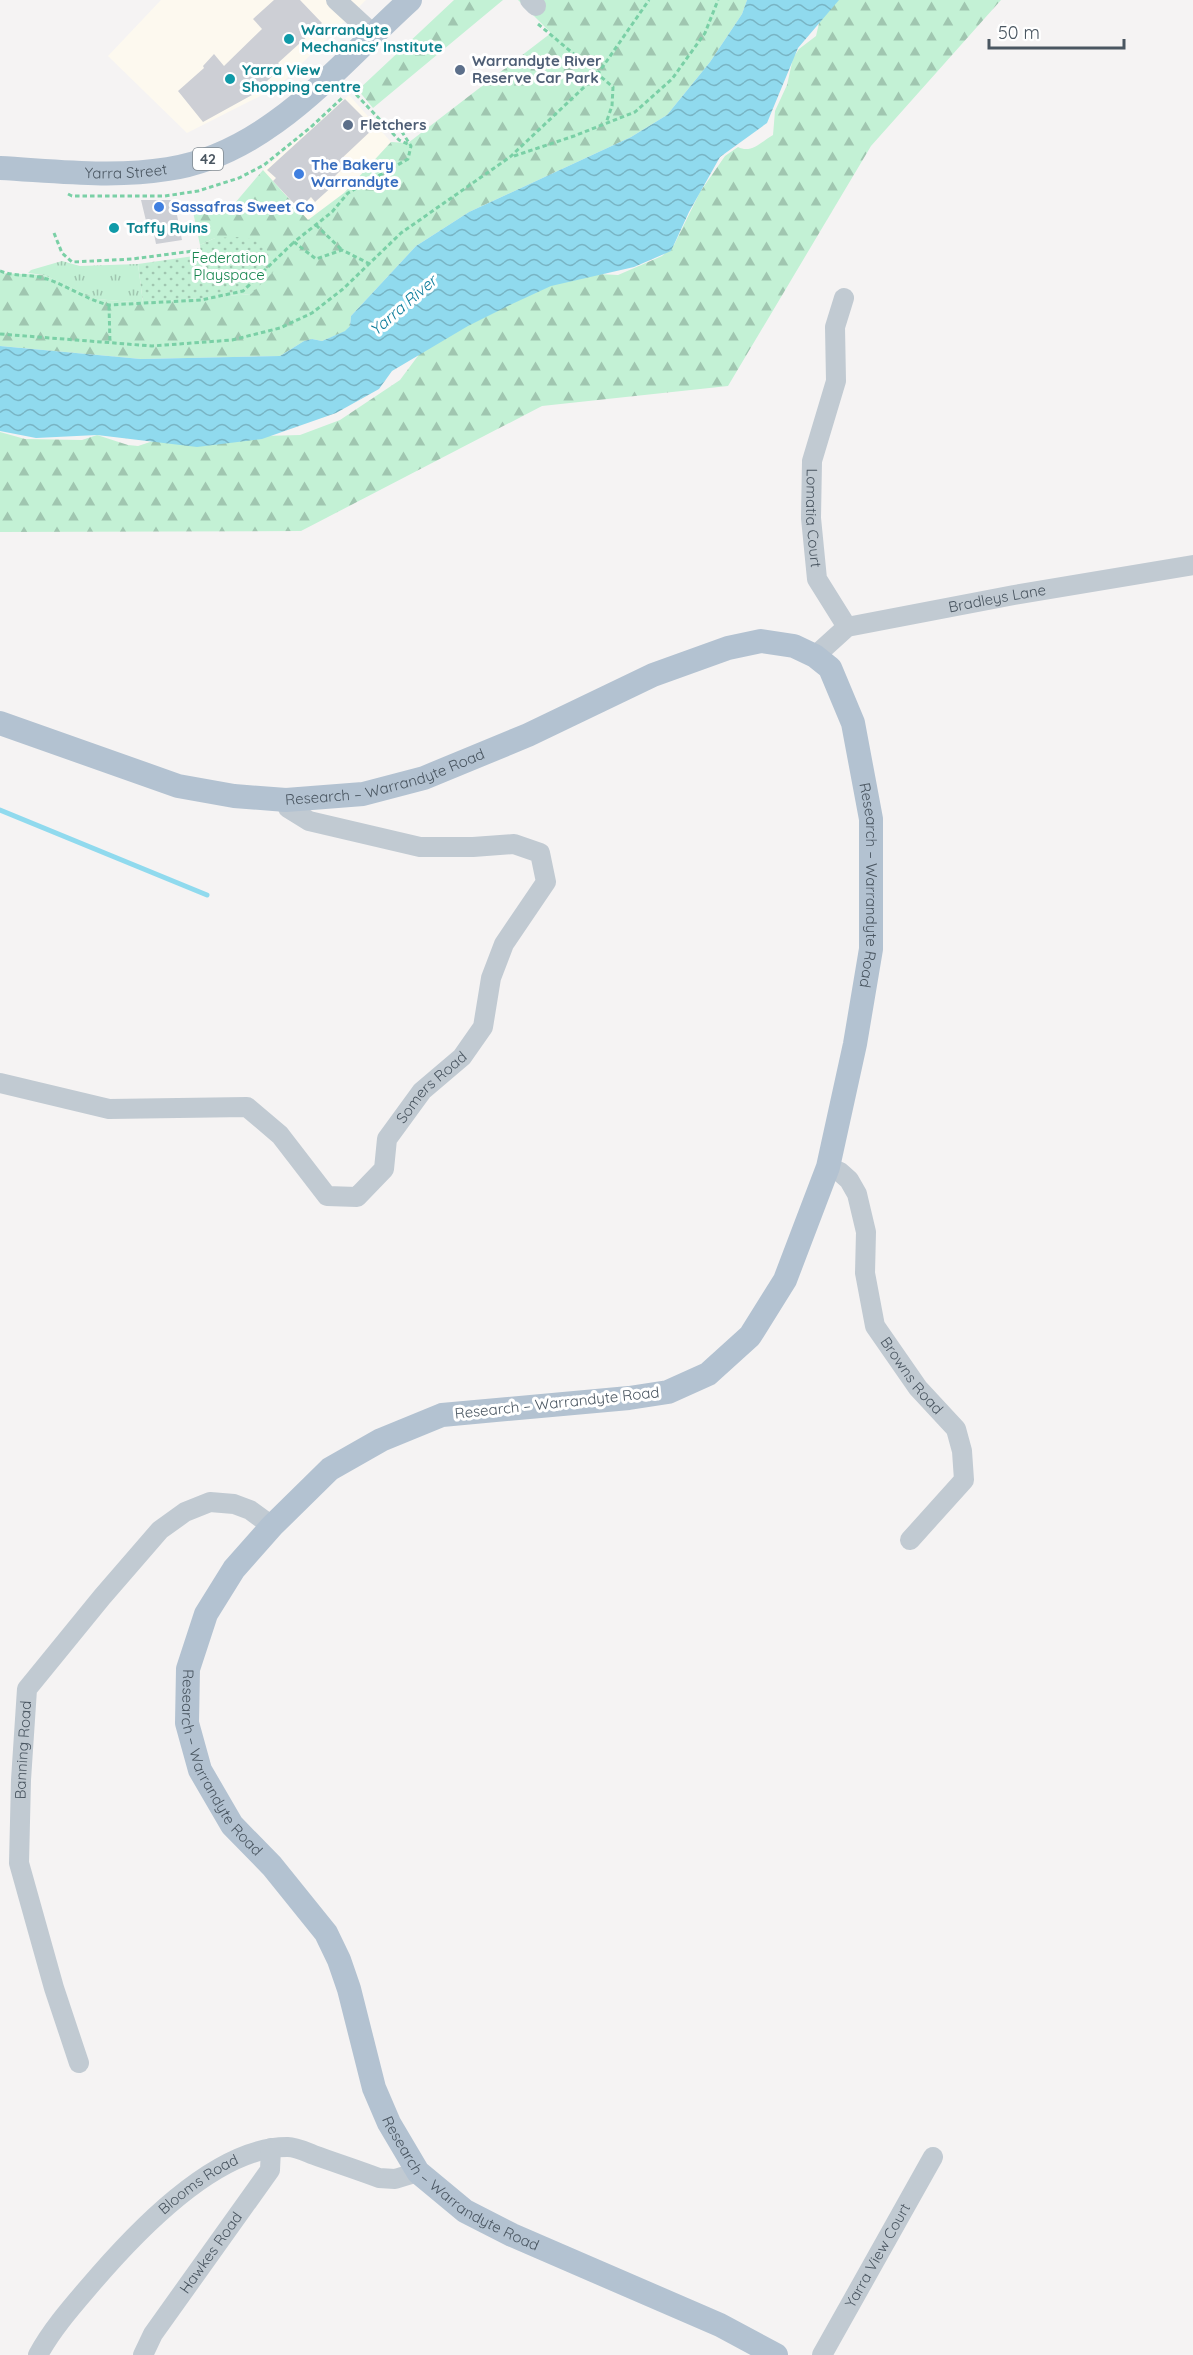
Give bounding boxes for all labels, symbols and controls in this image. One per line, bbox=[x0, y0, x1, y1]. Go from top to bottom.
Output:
scale bar bbox=[989, 12, 1124, 50]
place label: Warrandyte Mechanics' Institute bbox=[301, 20, 443, 56]
text: 50 m bbox=[998, 21, 1040, 44]
marker: Warrandyte Mechanics' Institute bbox=[282, 32, 296, 46]
place label: Warrandyte River Reserve Car Park bbox=[472, 51, 602, 87]
place label: Yarra View Shopping centre bbox=[242, 60, 361, 96]
marker: Warrandyte River Reserve Car Park bbox=[453, 63, 467, 77]
marker: Yarra View Shopping centre bbox=[223, 72, 237, 86]
place label: Fletchers bbox=[360, 115, 426, 134]
marker: Fletchers bbox=[341, 118, 355, 132]
road number: 42 bbox=[193, 148, 223, 170]
place label: The Bakery Warrandyte bbox=[311, 155, 399, 191]
street label: Yarra Street bbox=[84, 159, 168, 182]
marker: The Bakery Warrandyte bbox=[292, 167, 306, 181]
place label: Sassafras Sweet Co bbox=[171, 197, 314, 216]
marker: Sassafras Sweet Co bbox=[152, 200, 166, 214]
place label: Taffy Ruins bbox=[126, 218, 208, 237]
marker: Taffy Ruins bbox=[107, 221, 121, 235]
park label: Federation Playspace bbox=[191, 248, 267, 284]
water label: Yarra River bbox=[365, 269, 442, 339]
street label: Lomatia Court bbox=[802, 468, 826, 569]
street label: Bradleys Lane bbox=[947, 580, 1047, 616]
street label: Research – Warrandyte Road bbox=[284, 744, 487, 809]
street label: Research – Warrandyte Road bbox=[855, 781, 881, 989]
street label: Somers Road bbox=[392, 1047, 471, 1127]
street label: Browns Road bbox=[876, 1333, 948, 1418]
street label: Research – Warrandyte Road bbox=[454, 1382, 660, 1423]
street label: Research – Warrandyte Road bbox=[178, 1669, 267, 1860]
street label: Banning Road bbox=[11, 1700, 35, 1800]
street label: Research – Warrandyte Road bbox=[378, 2113, 542, 2255]
street label: Blooms Road bbox=[154, 2150, 241, 2218]
street label: Yarra View Court bbox=[840, 2200, 914, 2311]
street label: Hawkes Road bbox=[175, 2208, 246, 2297]

